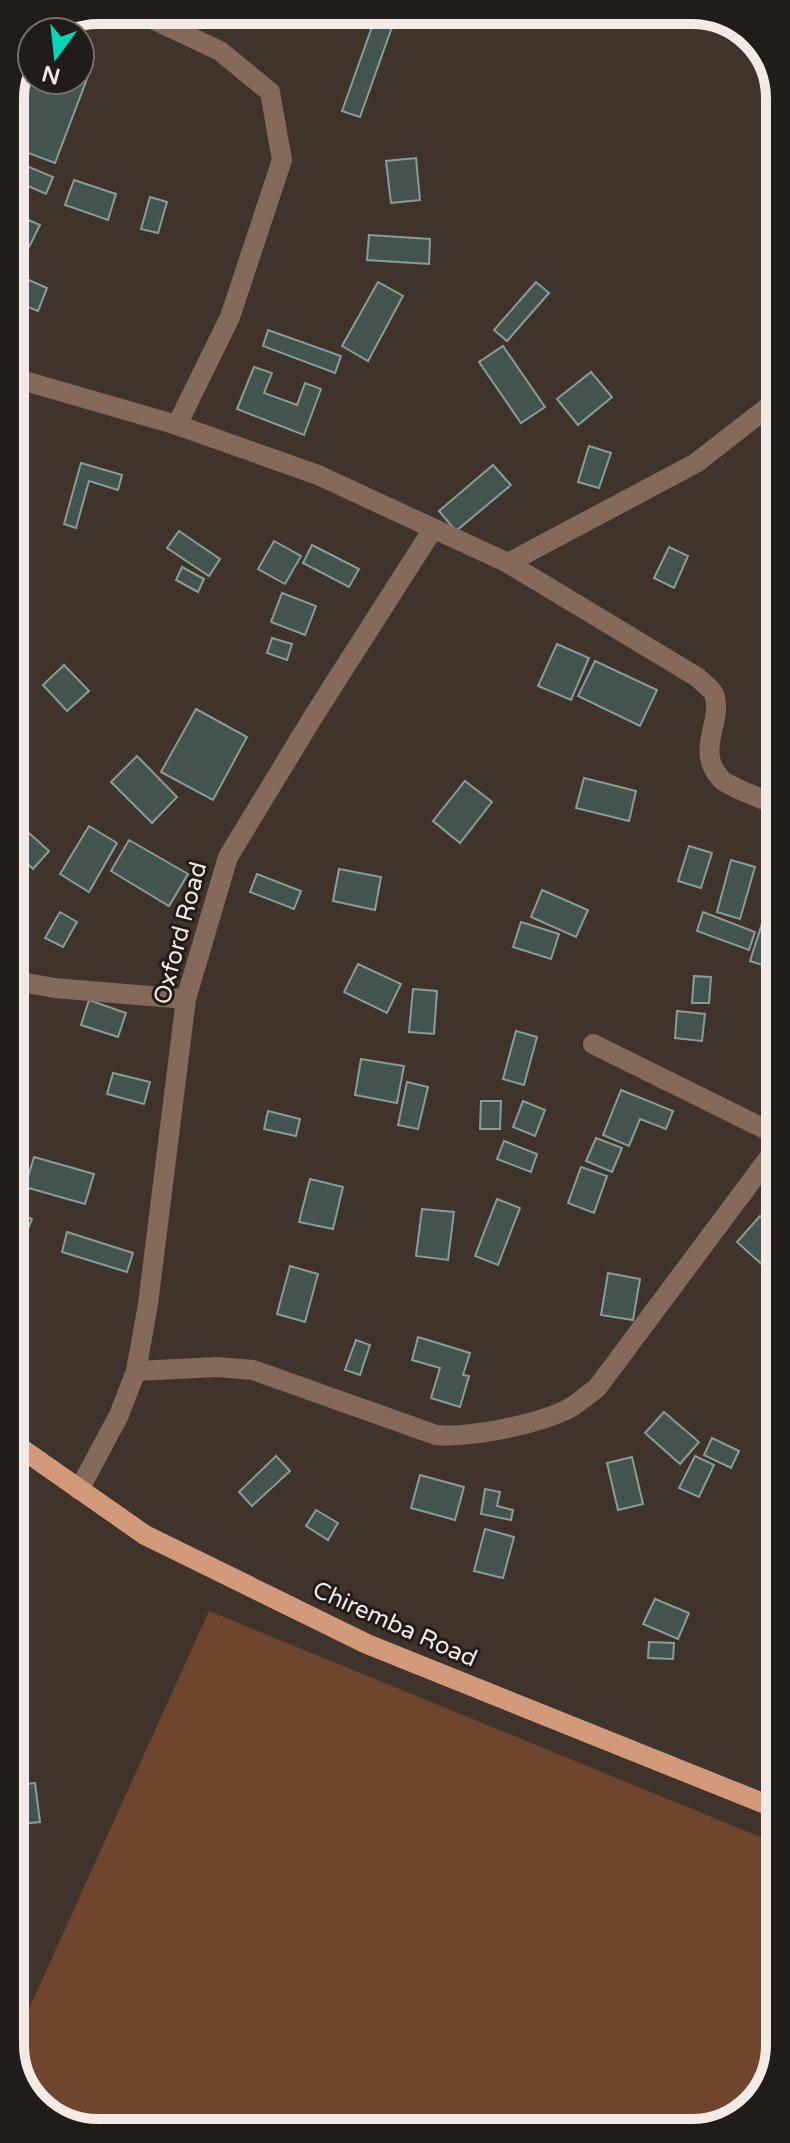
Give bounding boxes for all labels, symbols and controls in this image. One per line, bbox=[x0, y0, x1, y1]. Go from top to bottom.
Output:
north arrow bbox=[16, 16, 96, 96]
text: N bbox=[39, 60, 63, 89]
street label: Oxford Road bbox=[148, 859, 213, 1008]
street label: Chiremba Road bbox=[308, 1575, 482, 1674]

